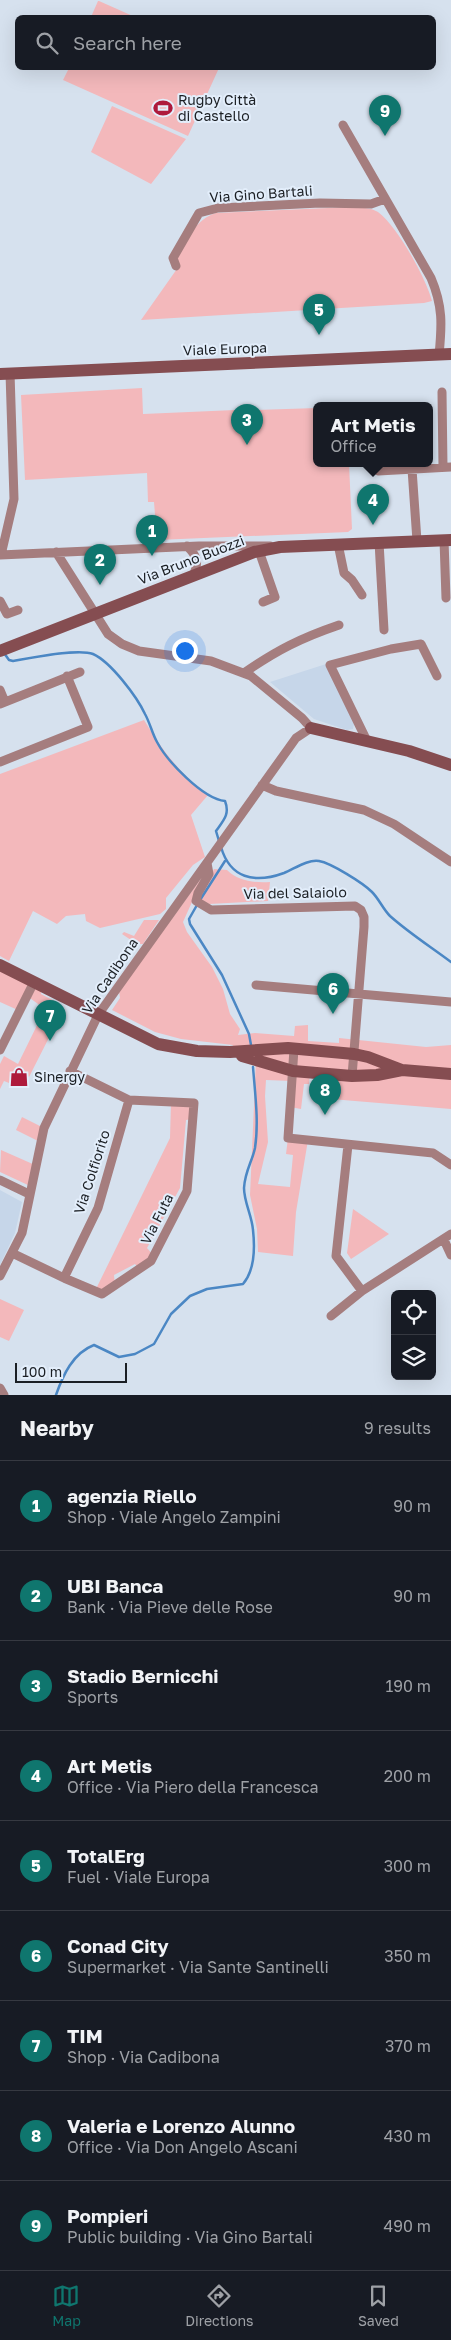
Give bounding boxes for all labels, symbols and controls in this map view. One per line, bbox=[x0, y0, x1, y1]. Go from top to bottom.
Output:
search box bbox=[15, 15, 436, 70]
icon: search bbox=[33, 29, 61, 57]
text: Search here bbox=[73, 31, 182, 54]
place label: Rugby Città di Castello bbox=[178, 91, 256, 124]
pin: 9 bbox=[369, 95, 401, 136]
sports icon: Rugby Città di Castello bbox=[152, 97, 174, 119]
street label: Via Gino Bartali bbox=[209, 181, 313, 206]
pin: 5 bbox=[303, 294, 335, 335]
street label: Viale Europa bbox=[183, 339, 267, 358]
popup bbox=[313, 402, 433, 467]
pin: 3 bbox=[231, 404, 263, 445]
text: Art Metis bbox=[330, 413, 416, 436]
text: Office bbox=[330, 436, 376, 456]
pin: 4 bbox=[357, 484, 389, 525]
pin: 1 bbox=[136, 515, 168, 556]
street label: Via Bruno Buozzi bbox=[135, 531, 247, 588]
pin: 2 bbox=[84, 544, 116, 585]
your location bbox=[172, 638, 198, 664]
street label: Via del Salaiolo bbox=[243, 883, 347, 902]
street label: Via Cadibona bbox=[78, 935, 141, 1017]
pin: 6 bbox=[317, 973, 349, 1014]
pin: 7 bbox=[34, 1000, 66, 1041]
shop icon: Sinergy bbox=[8, 1066, 30, 1088]
place label: Sinergy bbox=[34, 1068, 85, 1085]
pin: 8 bbox=[309, 1074, 341, 1115]
street label: Via Colfiorito bbox=[70, 1128, 113, 1216]
street label: Via Futa bbox=[137, 1190, 177, 1247]
map controls bbox=[391, 1290, 436, 1380]
button: locate bbox=[391, 1290, 436, 1335]
button: layers bbox=[391, 1335, 436, 1380]
scale bar bbox=[15, 1360, 128, 1383]
text: 100 m bbox=[22, 1363, 62, 1380]
text: Nearby bbox=[20, 1415, 94, 1441]
text: 9 results bbox=[364, 1418, 431, 1438]
text: agenzia Riello bbox=[67, 1484, 197, 1507]
text: 1 bbox=[32, 1496, 40, 1516]
text: 90 m bbox=[393, 1496, 431, 1516]
text: Shop · Viale Angelo Zampini bbox=[67, 1507, 281, 1527]
text: UBI Banca bbox=[67, 1574, 163, 1597]
text: 2 bbox=[31, 1586, 41, 1606]
text: 90 m bbox=[393, 1586, 431, 1606]
text: Bank · Via Pieve delle Rose bbox=[67, 1597, 273, 1617]
text: Stadio Bernicchi bbox=[67, 1664, 218, 1687]
text: 3 bbox=[31, 1676, 41, 1696]
text: 190 m bbox=[385, 1676, 431, 1696]
text: Sports bbox=[67, 1687, 118, 1707]
text: Art Metis bbox=[67, 1754, 152, 1777]
text: 4 bbox=[31, 1766, 41, 1786]
text: 200 m bbox=[384, 1766, 431, 1786]
text: Office · Via Piero della Francesca bbox=[67, 1777, 319, 1797]
text: TotalErg bbox=[67, 1844, 145, 1867]
text: 5 bbox=[31, 1856, 41, 1876]
text: 300 m bbox=[384, 1856, 431, 1876]
text: Fuel · Viale Europa bbox=[67, 1867, 210, 1887]
text: Conad City bbox=[67, 1934, 169, 1957]
text: 6 bbox=[31, 1946, 41, 1966]
text: 350 m bbox=[384, 1946, 431, 1966]
text: Supermarket · Via Sante Santinelli bbox=[67, 1957, 329, 1977]
text: TIM bbox=[67, 2024, 103, 2047]
text: 7 bbox=[32, 2036, 40, 2056]
text: 370 m bbox=[385, 2036, 431, 2056]
text: Shop · Via Cadibona bbox=[67, 2047, 220, 2067]
text: Valeria e Lorenzo Alunno bbox=[67, 2114, 295, 2137]
text: 8 bbox=[31, 2126, 41, 2146]
text: 430 m bbox=[384, 2126, 431, 2146]
text: Office · Via Don Angelo Ascani bbox=[67, 2137, 298, 2157]
text: Pompieri bbox=[67, 2204, 148, 2227]
text: 9 bbox=[31, 2216, 41, 2236]
text: 490 m bbox=[383, 2216, 431, 2236]
text: Public building · Via Gino Bartali bbox=[67, 2227, 313, 2247]
tab: Map bbox=[52, 2282, 81, 2329]
tab: Directions bbox=[185, 2282, 254, 2329]
tab: Saved bbox=[358, 2282, 399, 2329]

